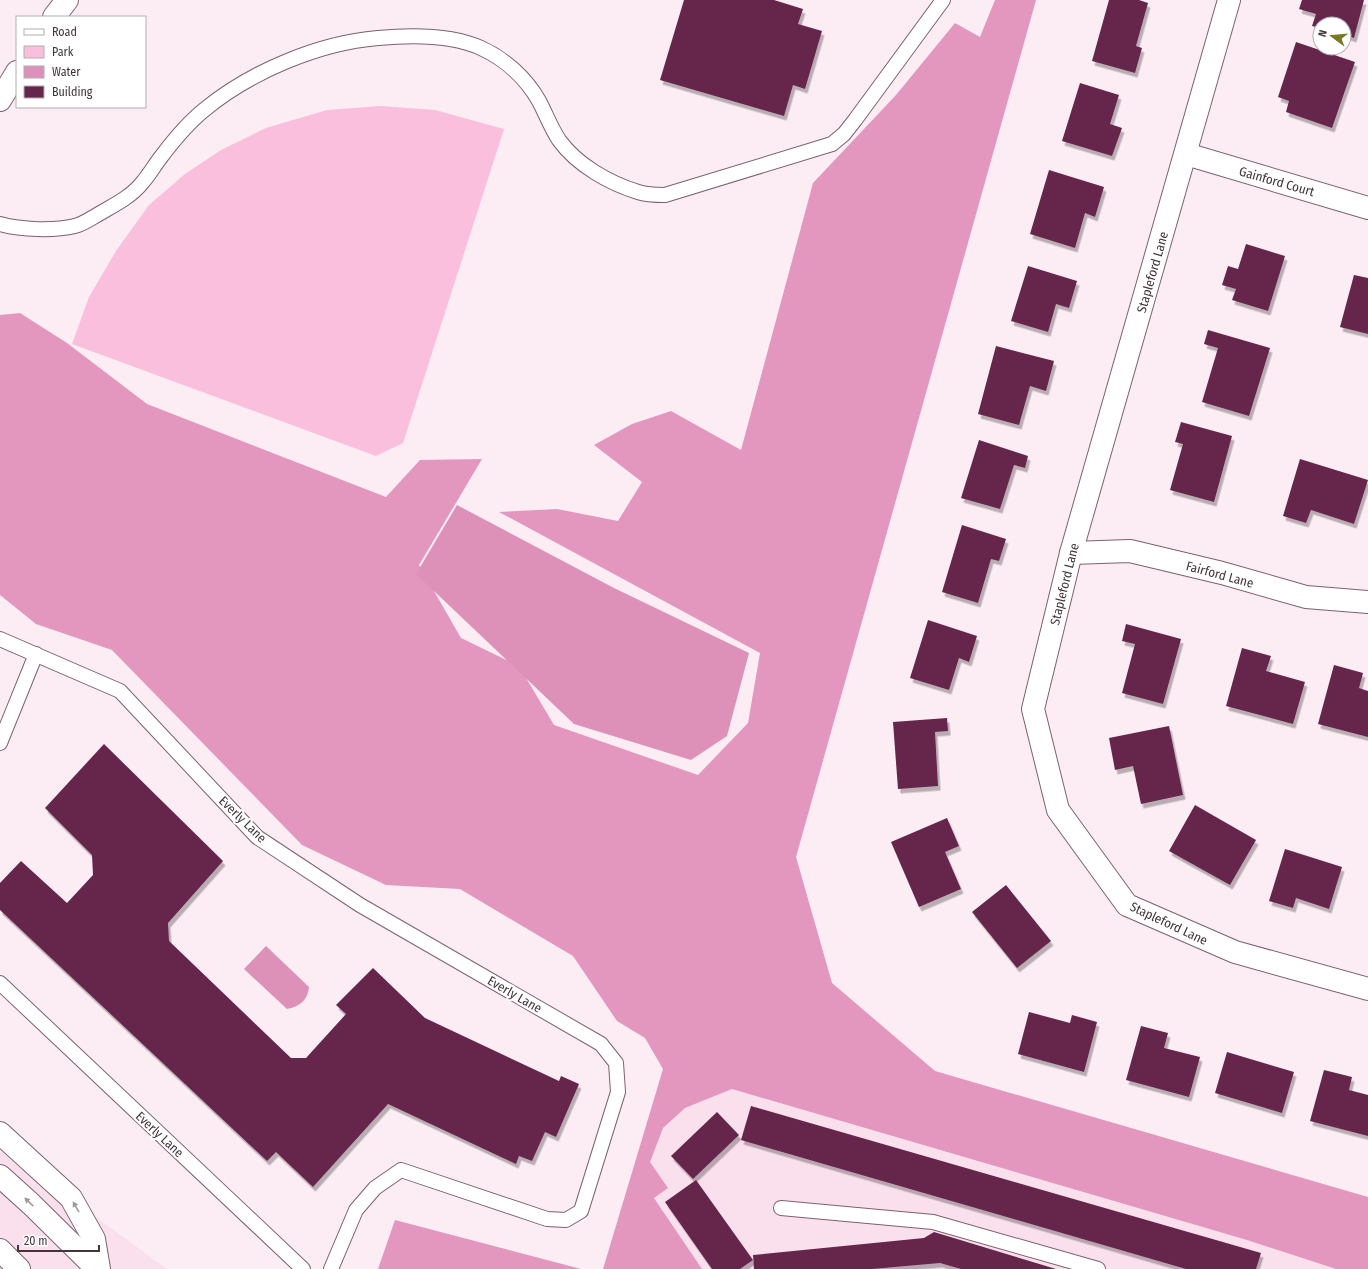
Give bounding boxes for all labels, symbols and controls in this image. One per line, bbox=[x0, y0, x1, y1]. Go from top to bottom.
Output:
legend bbox=[16, 16, 146, 108]
north arrow bbox=[1312, 16, 1352, 56]
text: Road bbox=[52, 25, 77, 39]
text: N bbox=[1316, 28, 1330, 38]
text: Park bbox=[52, 45, 74, 59]
text: Water bbox=[52, 65, 81, 79]
text: Building bbox=[52, 85, 93, 99]
street label: Gainford Court bbox=[1237, 164, 1317, 200]
street label: Stapleford Lane bbox=[1134, 230, 1171, 315]
street label: Stapleford Lane bbox=[1047, 542, 1082, 627]
street label: Fairford Lane bbox=[1184, 558, 1255, 591]
street label: Everly Lane bbox=[216, 793, 269, 846]
street label: Stapleford Lane bbox=[1128, 899, 1210, 948]
street label: Everly Lane bbox=[485, 973, 544, 1016]
street label: Everly Lane bbox=[133, 1108, 187, 1160]
one-way arrow bbox=[24, 1198, 35, 1207]
one-way arrow bbox=[73, 1201, 80, 1213]
scale bar bbox=[18, 1227, 99, 1253]
text: 20 m bbox=[24, 1234, 48, 1248]

